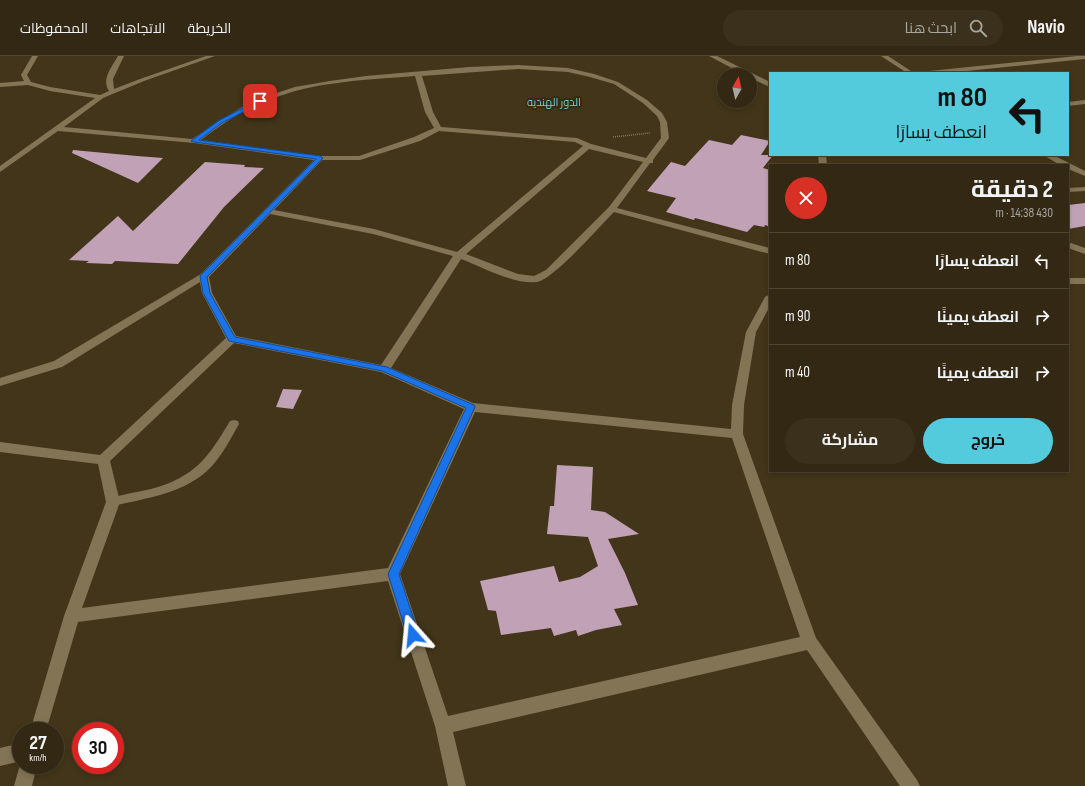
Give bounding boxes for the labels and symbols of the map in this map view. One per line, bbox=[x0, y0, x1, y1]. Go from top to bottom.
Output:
north arrow bbox=[717, 68, 757, 108]
pin bbox=[243, 84, 277, 118]
district label: الدور الهنديه bbox=[527, 96, 581, 109]
position arrow bbox=[392, 614, 434, 656]
speed limit sign: 30 bbox=[72, 722, 124, 774]

